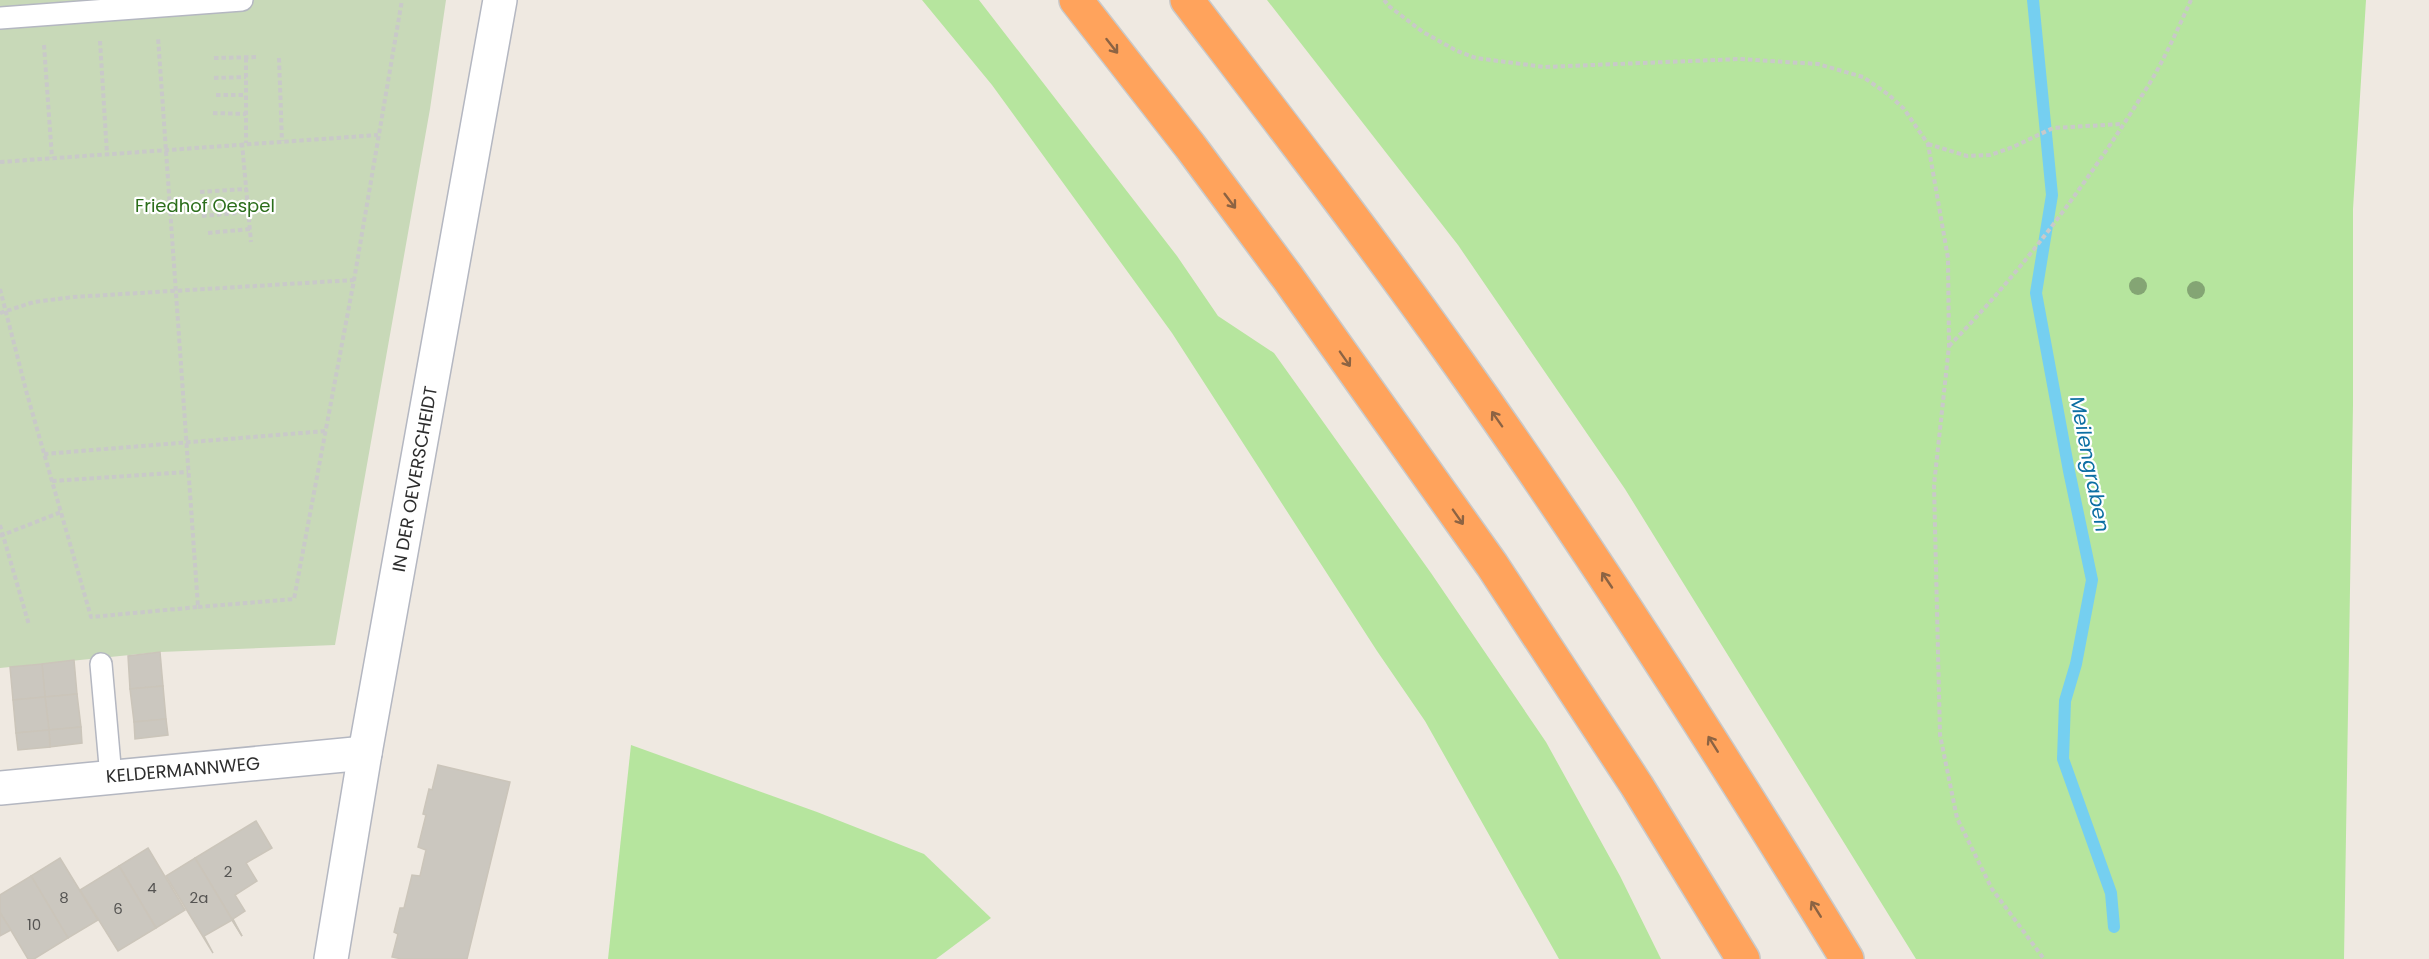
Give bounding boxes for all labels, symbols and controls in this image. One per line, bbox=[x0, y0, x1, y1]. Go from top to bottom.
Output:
one-way arrow bbox=[1105, 38, 1118, 54]
one-way arrow bbox=[1224, 192, 1237, 208]
park label: Friedhof Oespel bbox=[135, 193, 275, 218]
one-way arrow bbox=[1339, 350, 1351, 366]
street label: IN DER OEVERSCHEIDT bbox=[386, 384, 443, 574]
water label: Meilengraben bbox=[2063, 394, 2117, 534]
one-way arrow bbox=[1491, 411, 1503, 428]
one-way arrow bbox=[1452, 509, 1464, 525]
one-way arrow bbox=[1601, 572, 1613, 589]
one-way arrow bbox=[1707, 736, 1719, 753]
street label: KELDERMANNWEG bbox=[105, 750, 261, 789]
house number: 2 bbox=[224, 861, 232, 882]
house number: 4 bbox=[147, 877, 157, 898]
house number: 8 bbox=[59, 887, 69, 908]
house number: 2a bbox=[190, 887, 208, 908]
house number: 6 bbox=[113, 898, 123, 919]
one-way arrow bbox=[1810, 901, 1822, 918]
house number: 10 bbox=[27, 914, 41, 935]

